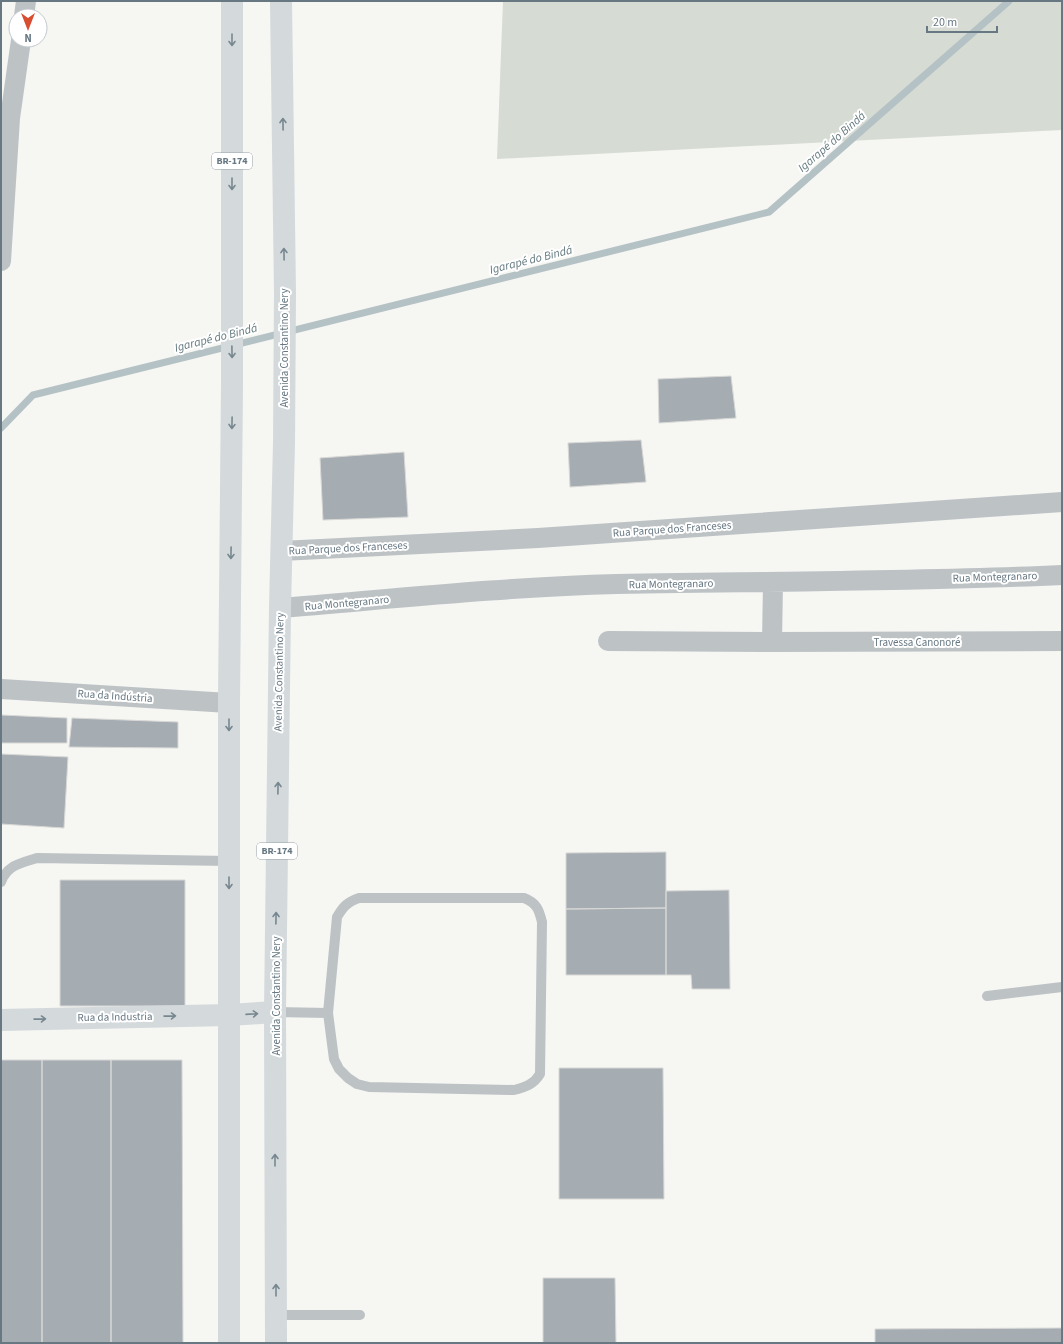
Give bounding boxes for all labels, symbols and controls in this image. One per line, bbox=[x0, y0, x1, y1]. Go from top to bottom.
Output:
north arrow bbox=[8, 8, 48, 48]
scale bar bbox=[927, 8, 997, 34]
text: 20 m bbox=[933, 14, 957, 31]
text: N bbox=[24, 30, 32, 45]
one-way arrow bbox=[228, 33, 236, 46]
water label: Igarapé do Bindá bbox=[794, 107, 870, 176]
one-way arrow bbox=[279, 118, 286, 131]
road number: BR-174 bbox=[212, 153, 252, 169]
one-way arrow bbox=[228, 177, 236, 190]
water label: Igarapé do Bindá bbox=[488, 241, 575, 278]
one-way arrow bbox=[280, 248, 288, 261]
street label: Avenida Constantino Nery bbox=[277, 288, 292, 408]
water label: Igarapé do Bindá bbox=[173, 319, 260, 356]
one-way arrow bbox=[228, 345, 236, 358]
one-way arrow bbox=[228, 416, 236, 429]
street label: Rua Parque dos Franceses bbox=[612, 517, 732, 541]
street label: Rua Parque dos Franceses bbox=[288, 537, 408, 559]
one-way arrow bbox=[227, 546, 235, 559]
street label: Rua Montegranaro bbox=[952, 568, 1038, 586]
street label: Rua Montegranaro bbox=[628, 576, 714, 592]
street label: Rua Montegranaro bbox=[304, 592, 390, 614]
street label: Avenida Constantino Nery bbox=[270, 612, 288, 732]
street label: Travessa Canonoré bbox=[874, 635, 961, 650]
street label: Rua da Indústria bbox=[77, 686, 153, 706]
one-way arrow bbox=[225, 718, 233, 731]
one-way arrow bbox=[274, 782, 282, 795]
road number: BR-174 bbox=[257, 843, 297, 859]
one-way arrow bbox=[225, 876, 233, 889]
one-way arrow bbox=[272, 912, 280, 925]
street label: Avenida Constantino Nery bbox=[269, 936, 284, 1056]
street label: Rua da Industria bbox=[77, 1009, 153, 1025]
one-way arrow bbox=[245, 1010, 258, 1017]
one-way arrow bbox=[163, 1012, 176, 1020]
one-way arrow bbox=[33, 1015, 46, 1023]
one-way arrow bbox=[271, 1154, 279, 1167]
one-way arrow bbox=[272, 1284, 280, 1297]

